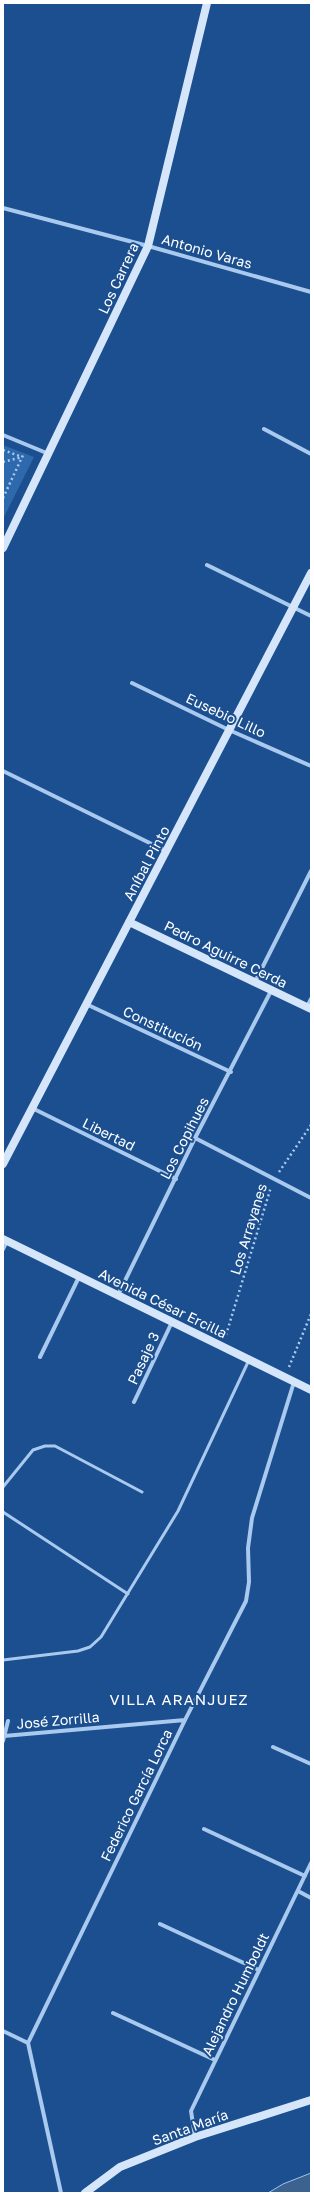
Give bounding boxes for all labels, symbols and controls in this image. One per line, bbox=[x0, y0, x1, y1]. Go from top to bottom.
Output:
street label: Antonio Varas bbox=[160, 230, 254, 272]
street label: Los Carrera bbox=[94, 240, 142, 316]
street label: Eusebio Lillo bbox=[184, 689, 268, 741]
street label: Aníbal Pinto bbox=[119, 823, 173, 903]
street label: Pedro Aguirre Cerda bbox=[162, 917, 290, 991]
street label: Constitución bbox=[121, 1002, 205, 1054]
street label: Los Copihues bbox=[156, 1094, 212, 1182]
street label: Libertad bbox=[80, 1114, 138, 1154]
street label: Los Arrayanes bbox=[226, 1181, 270, 1277]
street label: Avenida César Ercilla bbox=[96, 1265, 230, 1341]
street label: Pasaje 3 bbox=[123, 1329, 163, 1387]
district label: VILLA ARANJUEZ bbox=[109, 1690, 249, 1708]
street label: José Zorrilla bbox=[16, 1708, 100, 1732]
street label: Federico García Lorca bbox=[97, 1726, 175, 1864]
street label: Alejandro Humboldt bbox=[198, 1930, 272, 2058]
street label: Santa María bbox=[150, 2105, 230, 2149]

